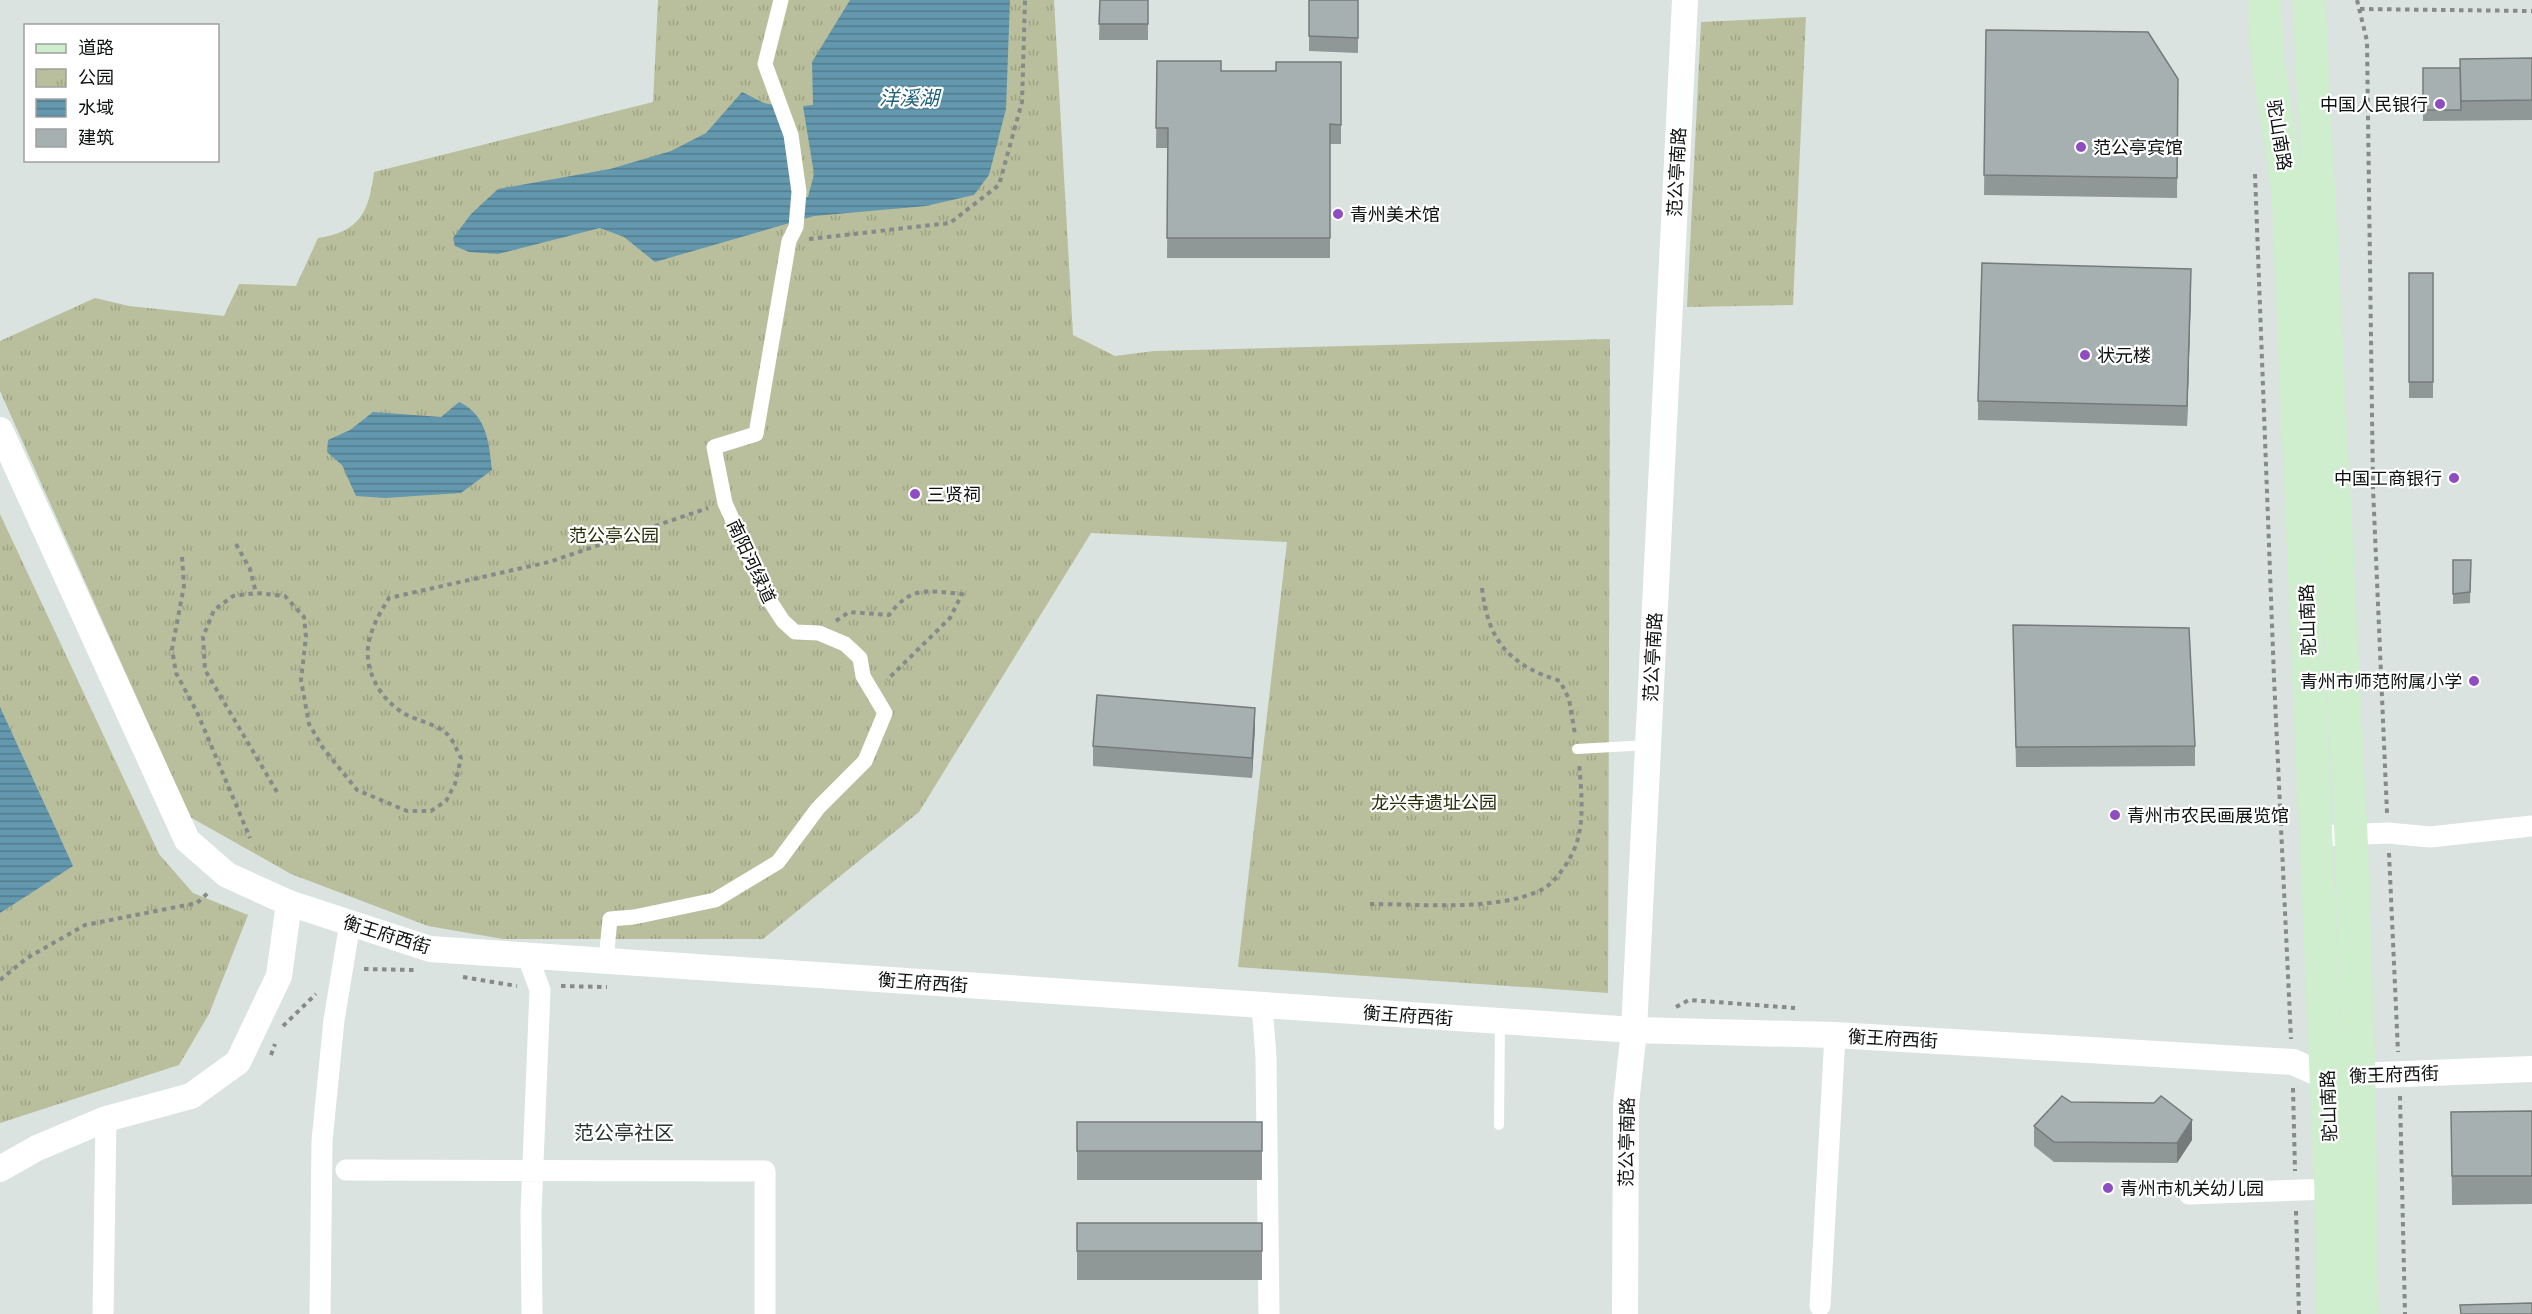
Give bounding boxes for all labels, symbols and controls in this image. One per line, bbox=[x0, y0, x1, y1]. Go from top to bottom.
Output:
legend bbox=[24, 24, 219, 162]
text: 道路 bbox=[78, 37, 114, 57]
text: 公园 bbox=[78, 67, 114, 87]
water label: 洋溪湖 bbox=[879, 86, 942, 109]
place label: 中国人民银行 bbox=[2320, 94, 2428, 114]
text: 水域 bbox=[78, 97, 114, 117]
marker: 中国人民银行 bbox=[2433, 97, 2447, 111]
street label: 驼山南路 bbox=[2264, 98, 2296, 172]
text: 建筑 bbox=[78, 127, 114, 147]
street label: 范公亭南路 bbox=[1664, 127, 1688, 217]
place label: 范公亭宾馆 bbox=[2093, 137, 2183, 157]
marker: 范公亭宾馆 bbox=[2074, 140, 2088, 154]
place label: 青州美术馆 bbox=[1350, 204, 1440, 224]
marker: 青州美术馆 bbox=[1331, 207, 1345, 221]
place label: 状元楼 bbox=[2097, 345, 2151, 365]
marker: 状元楼 bbox=[2078, 348, 2092, 362]
place label: 中国工商银行 bbox=[2334, 468, 2442, 488]
marker: 中国工商银行 bbox=[2447, 471, 2461, 485]
place label: 三贤祠 bbox=[927, 484, 981, 504]
marker: 三贤祠 bbox=[908, 487, 922, 501]
street label: 南阳河绿道 bbox=[724, 516, 780, 606]
park label: 范公亭公园 bbox=[569, 525, 659, 545]
street label: 驼山南路 bbox=[2296, 584, 2318, 656]
street label: 范公亭南路 bbox=[1640, 612, 1664, 702]
place label: 青州市师范附属小学 bbox=[2300, 671, 2462, 691]
marker: 青州市师范附属小学 bbox=[2467, 674, 2481, 688]
park label: 龙兴寺遗址公园 bbox=[1371, 792, 1497, 812]
place label: 青州市农民画展览馆 bbox=[2127, 805, 2289, 825]
marker: 青州市农民画展览馆 bbox=[2108, 808, 2122, 822]
street label: 衡王府西街 bbox=[341, 911, 433, 957]
street label: 衡王府西街 bbox=[877, 969, 969, 995]
street label: 衡王府西街 bbox=[1362, 1002, 1454, 1028]
street label: 衡王府西街 bbox=[1848, 1026, 1938, 1050]
street label: 衡王府西街 bbox=[2349, 1062, 2439, 1086]
street label: 驼山南路 bbox=[2317, 1070, 2339, 1142]
street label: 范公亭南路 bbox=[1615, 1097, 1637, 1187]
district label: 范公亭社区 bbox=[574, 1121, 674, 1144]
place label: 青州市机关幼儿园 bbox=[2120, 1178, 2264, 1198]
marker: 青州市机关幼儿园 bbox=[2101, 1181, 2115, 1195]

